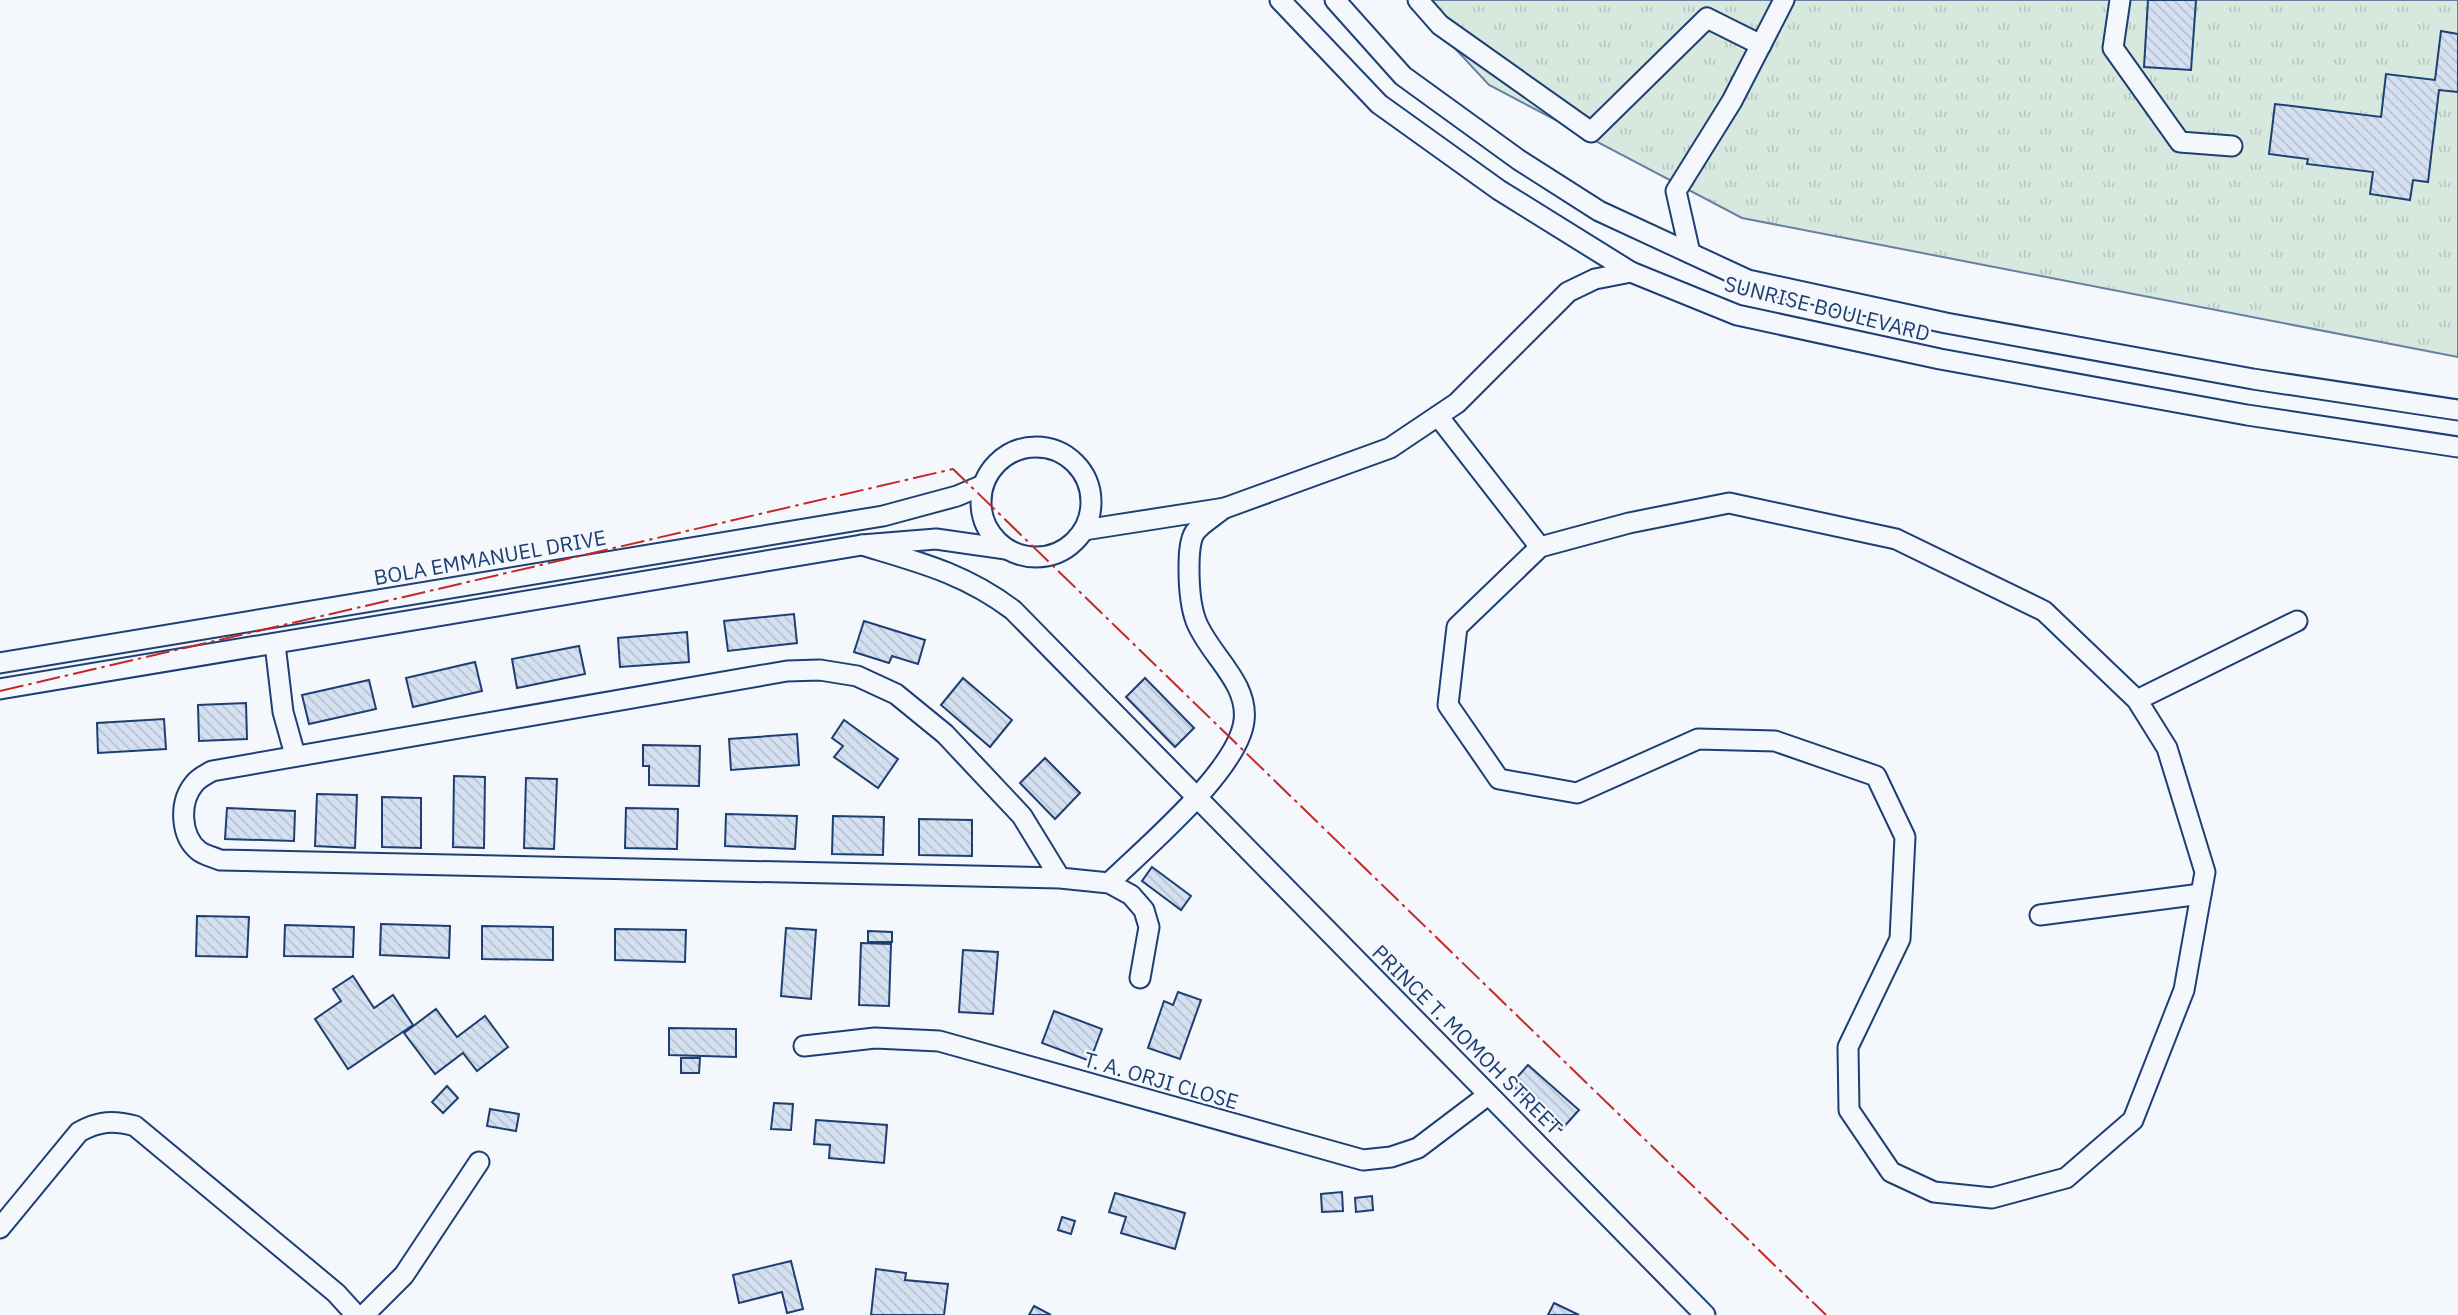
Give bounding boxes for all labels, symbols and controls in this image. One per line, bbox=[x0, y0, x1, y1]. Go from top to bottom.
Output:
street label: SUNRISE BOULEVARD bbox=[1722, 269, 1933, 347]
street label: BOLA EMMANUEL DRIVE bbox=[371, 523, 608, 591]
street label: PRINCE T. MOMOH STREET bbox=[1367, 938, 1569, 1140]
street label: T. A. ORJI CLOSE bbox=[1081, 1045, 1242, 1116]

